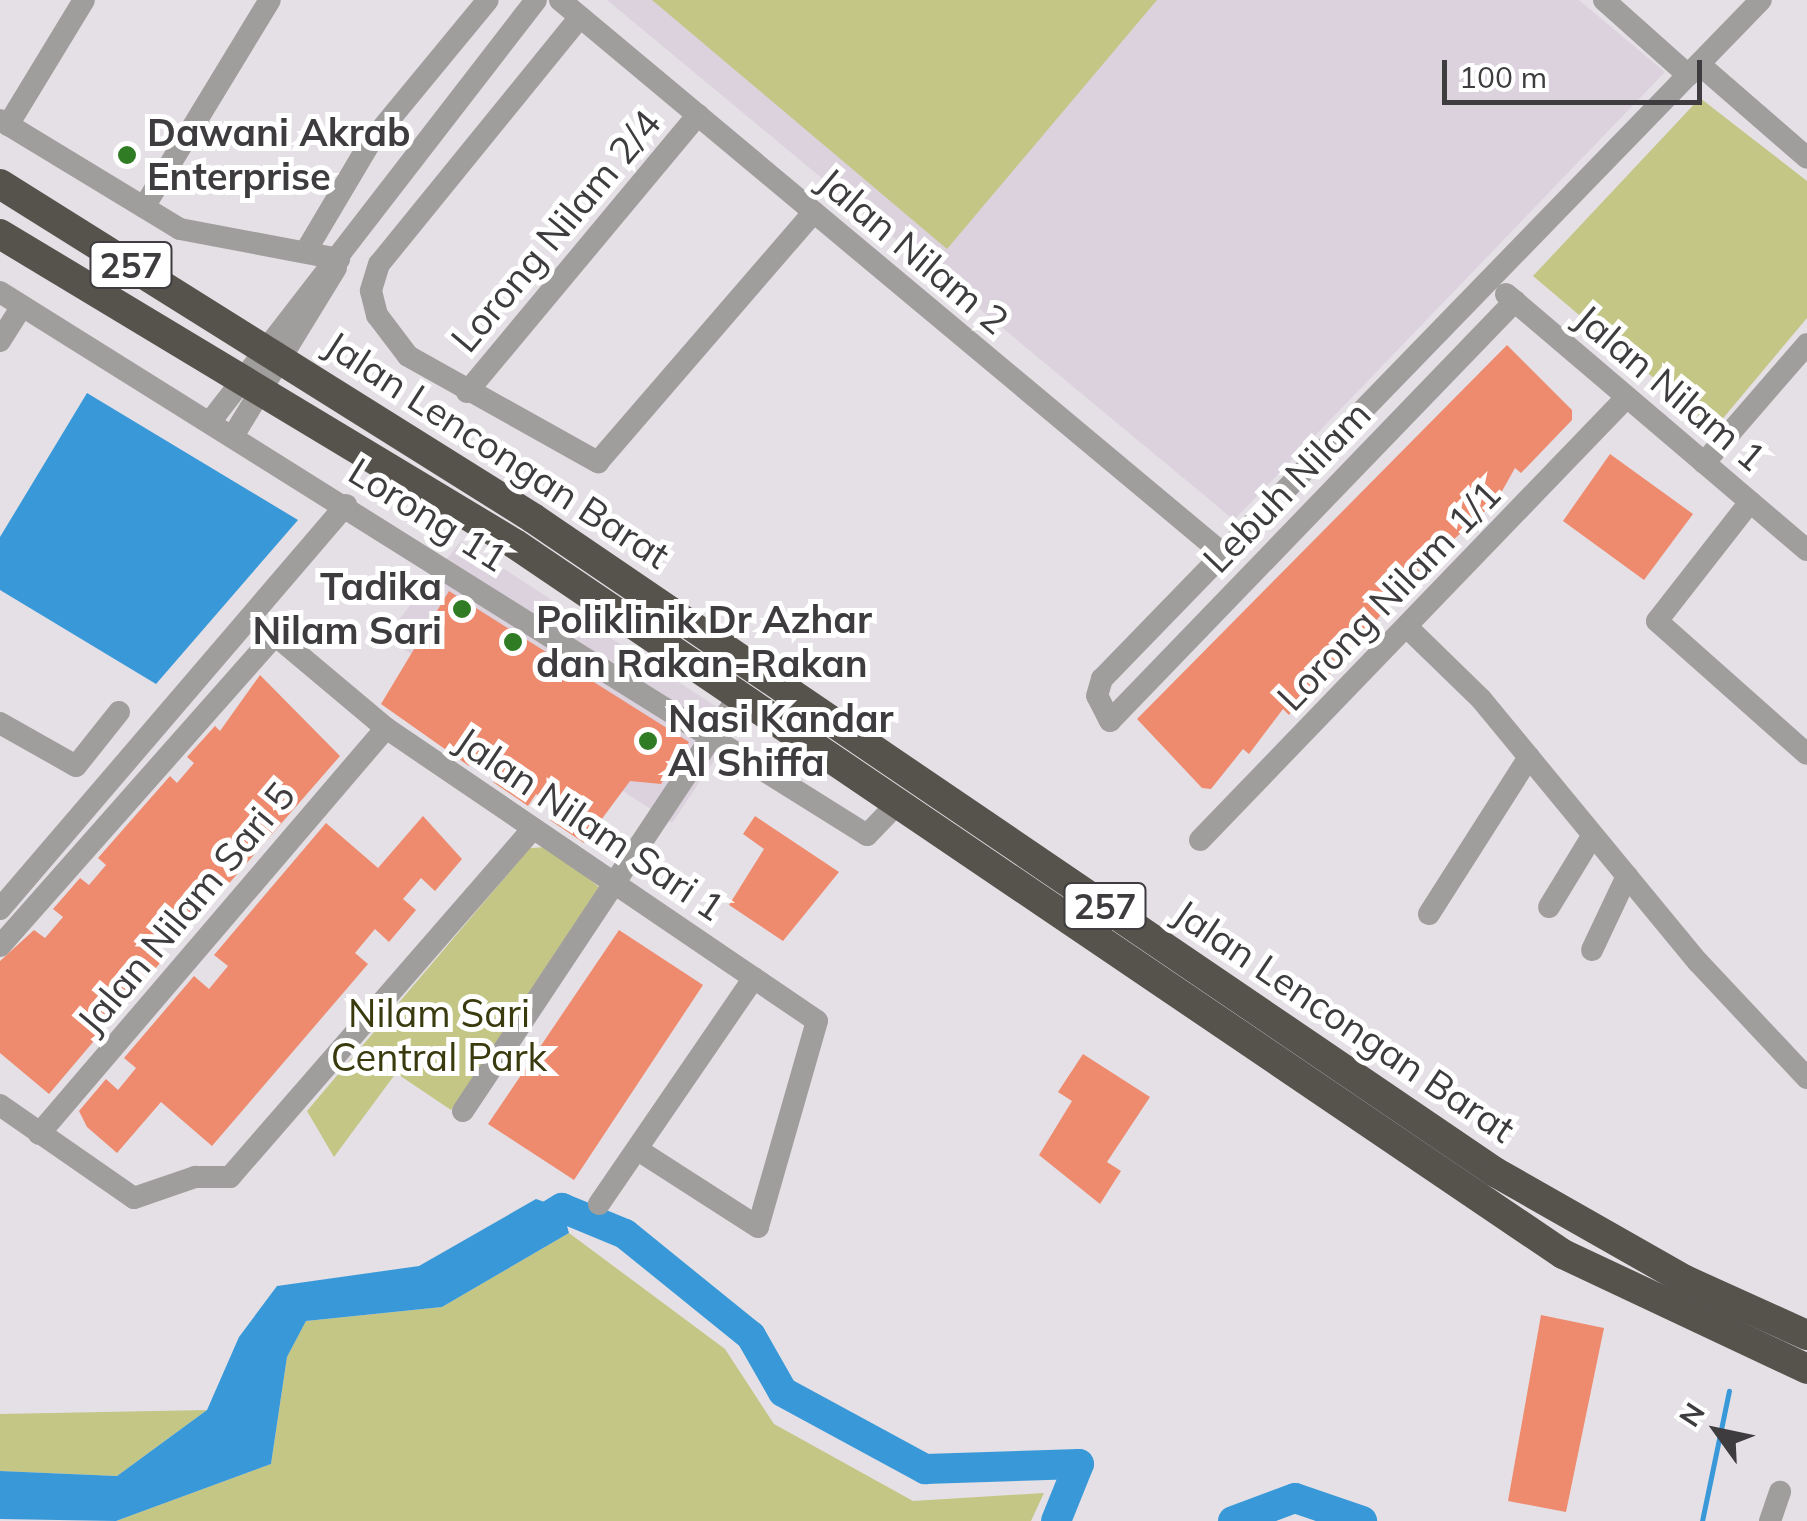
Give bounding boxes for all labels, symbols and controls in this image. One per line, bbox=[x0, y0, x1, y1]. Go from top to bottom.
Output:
scale bar bbox=[1447, 40, 1707, 102]
text: 100 m bbox=[1459, 58, 1547, 96]
street label: Lorong Nilam 2/4 bbox=[442, 101, 670, 361]
place label: Dawani Akrab Enterprise bbox=[147, 110, 411, 200]
marker: Dawani Akrab Enterprise bbox=[116, 144, 138, 166]
street label: Jalan Nilam 2 bbox=[808, 158, 1018, 344]
road number: 257 bbox=[88, 235, 174, 295]
street label: Jalan Nilam 1 bbox=[1565, 295, 1775, 481]
street label: Jalan Lencongan Barat bbox=[316, 322, 678, 578]
street label: Lebuh Nilam bbox=[1194, 392, 1380, 582]
street label: Lorong 11 bbox=[340, 448, 516, 582]
street label: Lorong Nilam 1/1 bbox=[1268, 472, 1510, 720]
place label: Tadika Nilam Sari bbox=[252, 564, 442, 654]
place label: Poliklinik Dr Azhar dan Rakan-Rakan bbox=[536, 597, 872, 686]
marker: Tadika Nilam Sari bbox=[451, 598, 473, 620]
marker: Poliklinik Dr Azhar dan Rakan-Rakan bbox=[500, 629, 526, 655]
place label: Nasi Kandar Al Shiffa bbox=[668, 696, 893, 786]
street label: Jalan Nilam Sari 1 bbox=[447, 717, 733, 931]
marker: Nasi Kandar Al Shiffa bbox=[637, 730, 659, 752]
street label: Jalan Nilam Sari 5 bbox=[68, 773, 304, 1043]
road number: 257 bbox=[1062, 876, 1148, 936]
street label: Jalan Lencongan Barat bbox=[1165, 890, 1523, 1152]
park label: Nilam Sari Central Park bbox=[331, 991, 547, 1080]
north arrow bbox=[1667, 1381, 1767, 1481]
text: N bbox=[1671, 1396, 1712, 1433]

